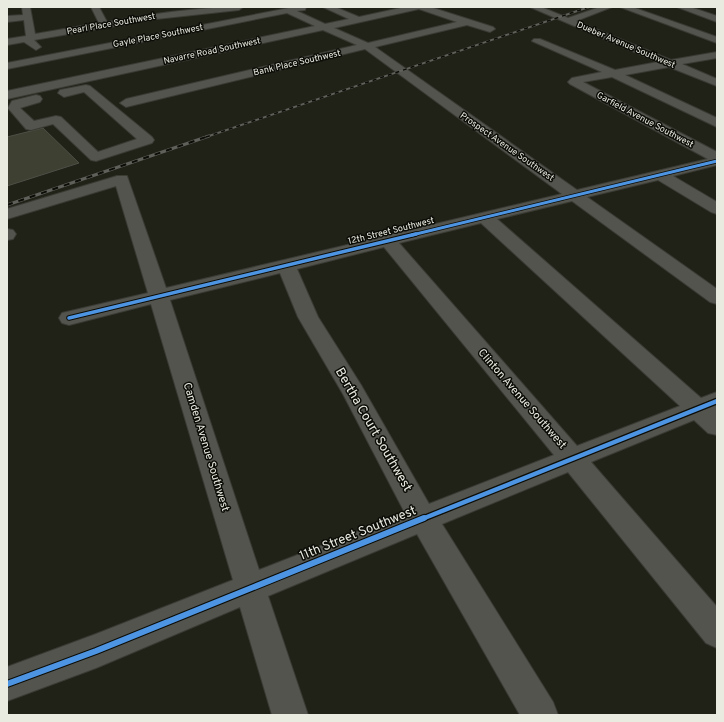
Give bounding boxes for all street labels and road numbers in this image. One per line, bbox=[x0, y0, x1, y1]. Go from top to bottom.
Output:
street label: Pearl Place Southwest bbox=[66, 11, 156, 37]
street label: Dueber Avenue Southwest bbox=[575, 19, 677, 71]
street label: Gayle Place Southwest bbox=[112, 22, 204, 50]
street label: Navarre Road Southwest bbox=[162, 35, 262, 67]
street label: Bank Place Southwest bbox=[252, 48, 342, 78]
street label: Garfield Avenue Southwest bbox=[595, 90, 695, 150]
street label: Prospect Avenue Southwest bbox=[458, 110, 556, 184]
street label: 12th Street Southwest bbox=[347, 215, 435, 247]
street label: Clinton Avenue Southwest bbox=[475, 346, 569, 452]
street label: Bertha Court Southwest bbox=[331, 365, 415, 495]
street label: Camden Avenue Southwest bbox=[180, 381, 232, 513]
street label: 11th Street Southwest bbox=[297, 503, 419, 565]

